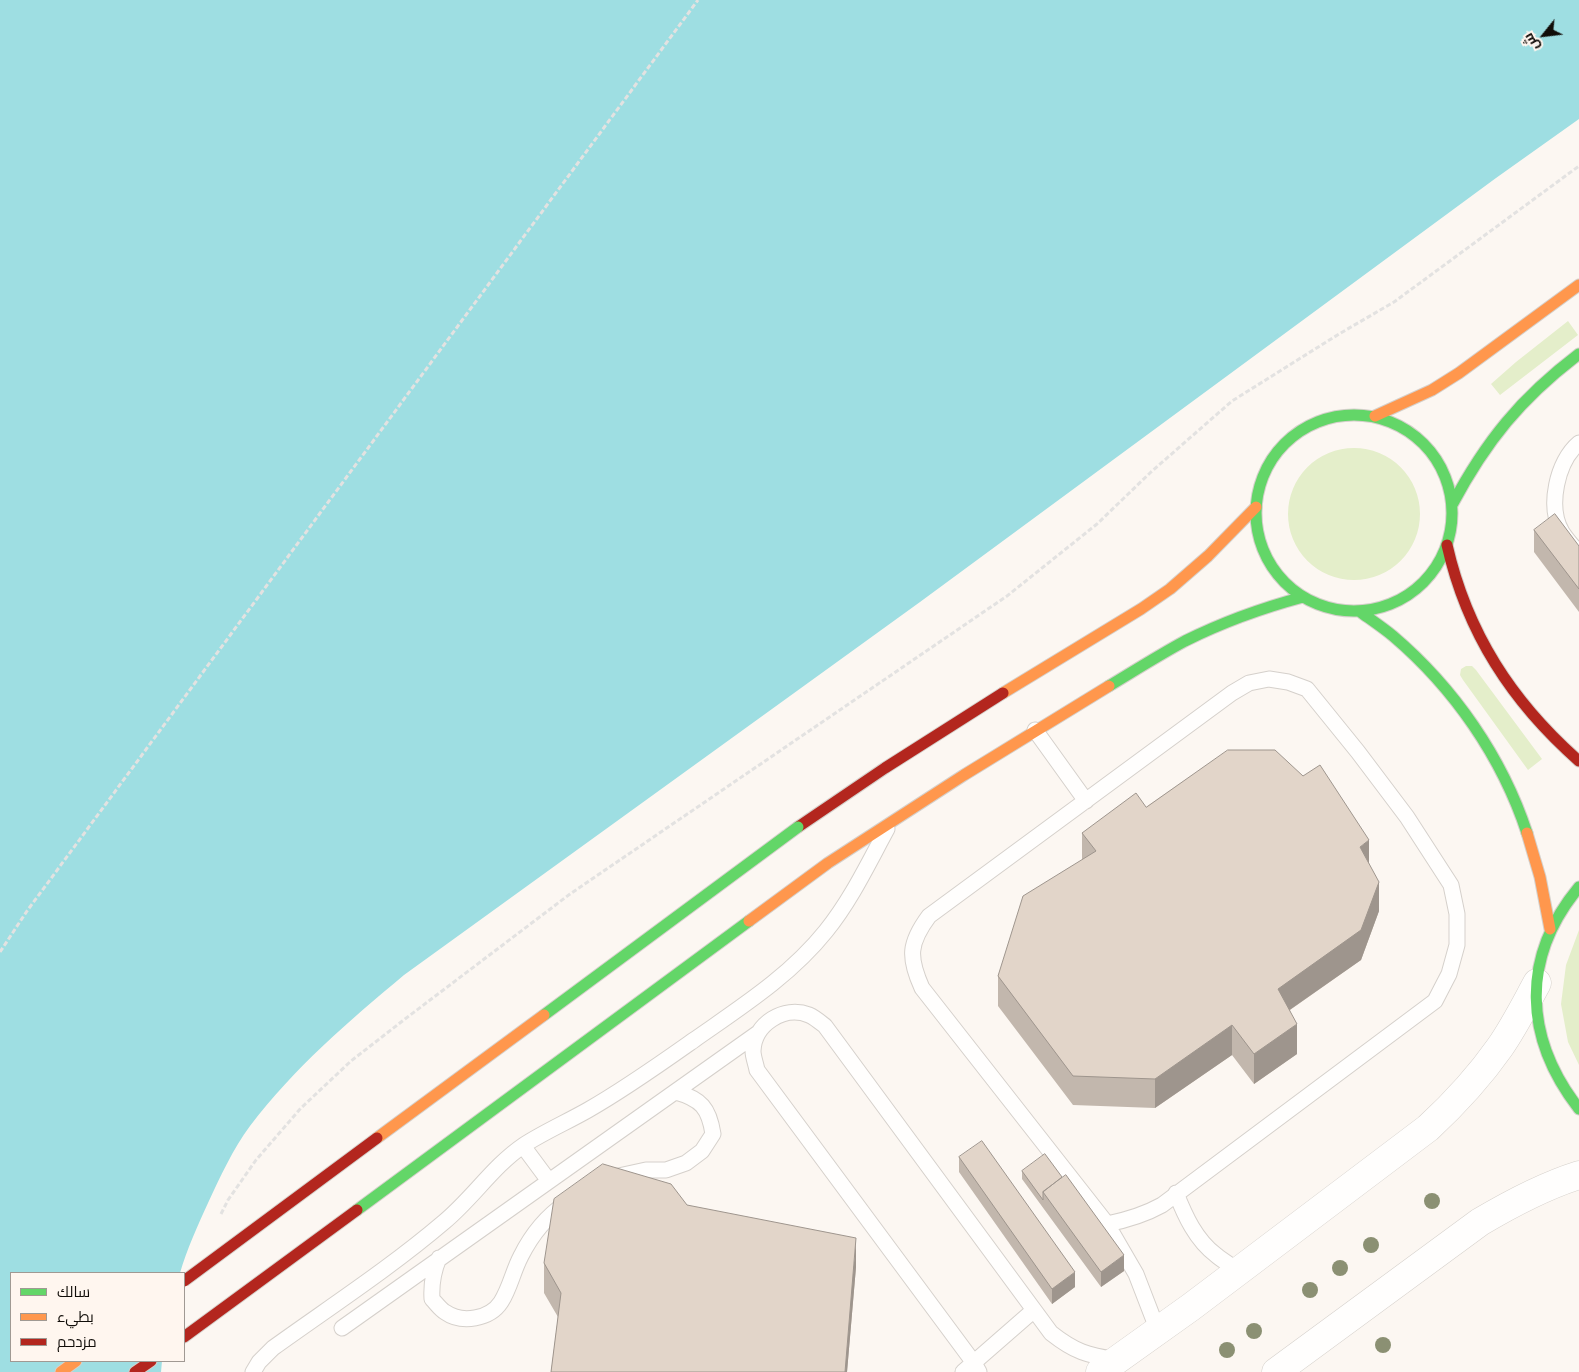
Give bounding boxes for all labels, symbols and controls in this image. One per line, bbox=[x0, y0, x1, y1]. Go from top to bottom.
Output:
north arrow bbox=[1519, 10, 1569, 60]
text: ش bbox=[1519, 31, 1542, 54]
legend bbox=[10, 1272, 185, 1362]
text: سالك bbox=[57, 1282, 90, 1300]
text: بطيء bbox=[57, 1307, 94, 1325]
text: مزدحم bbox=[57, 1332, 97, 1350]

